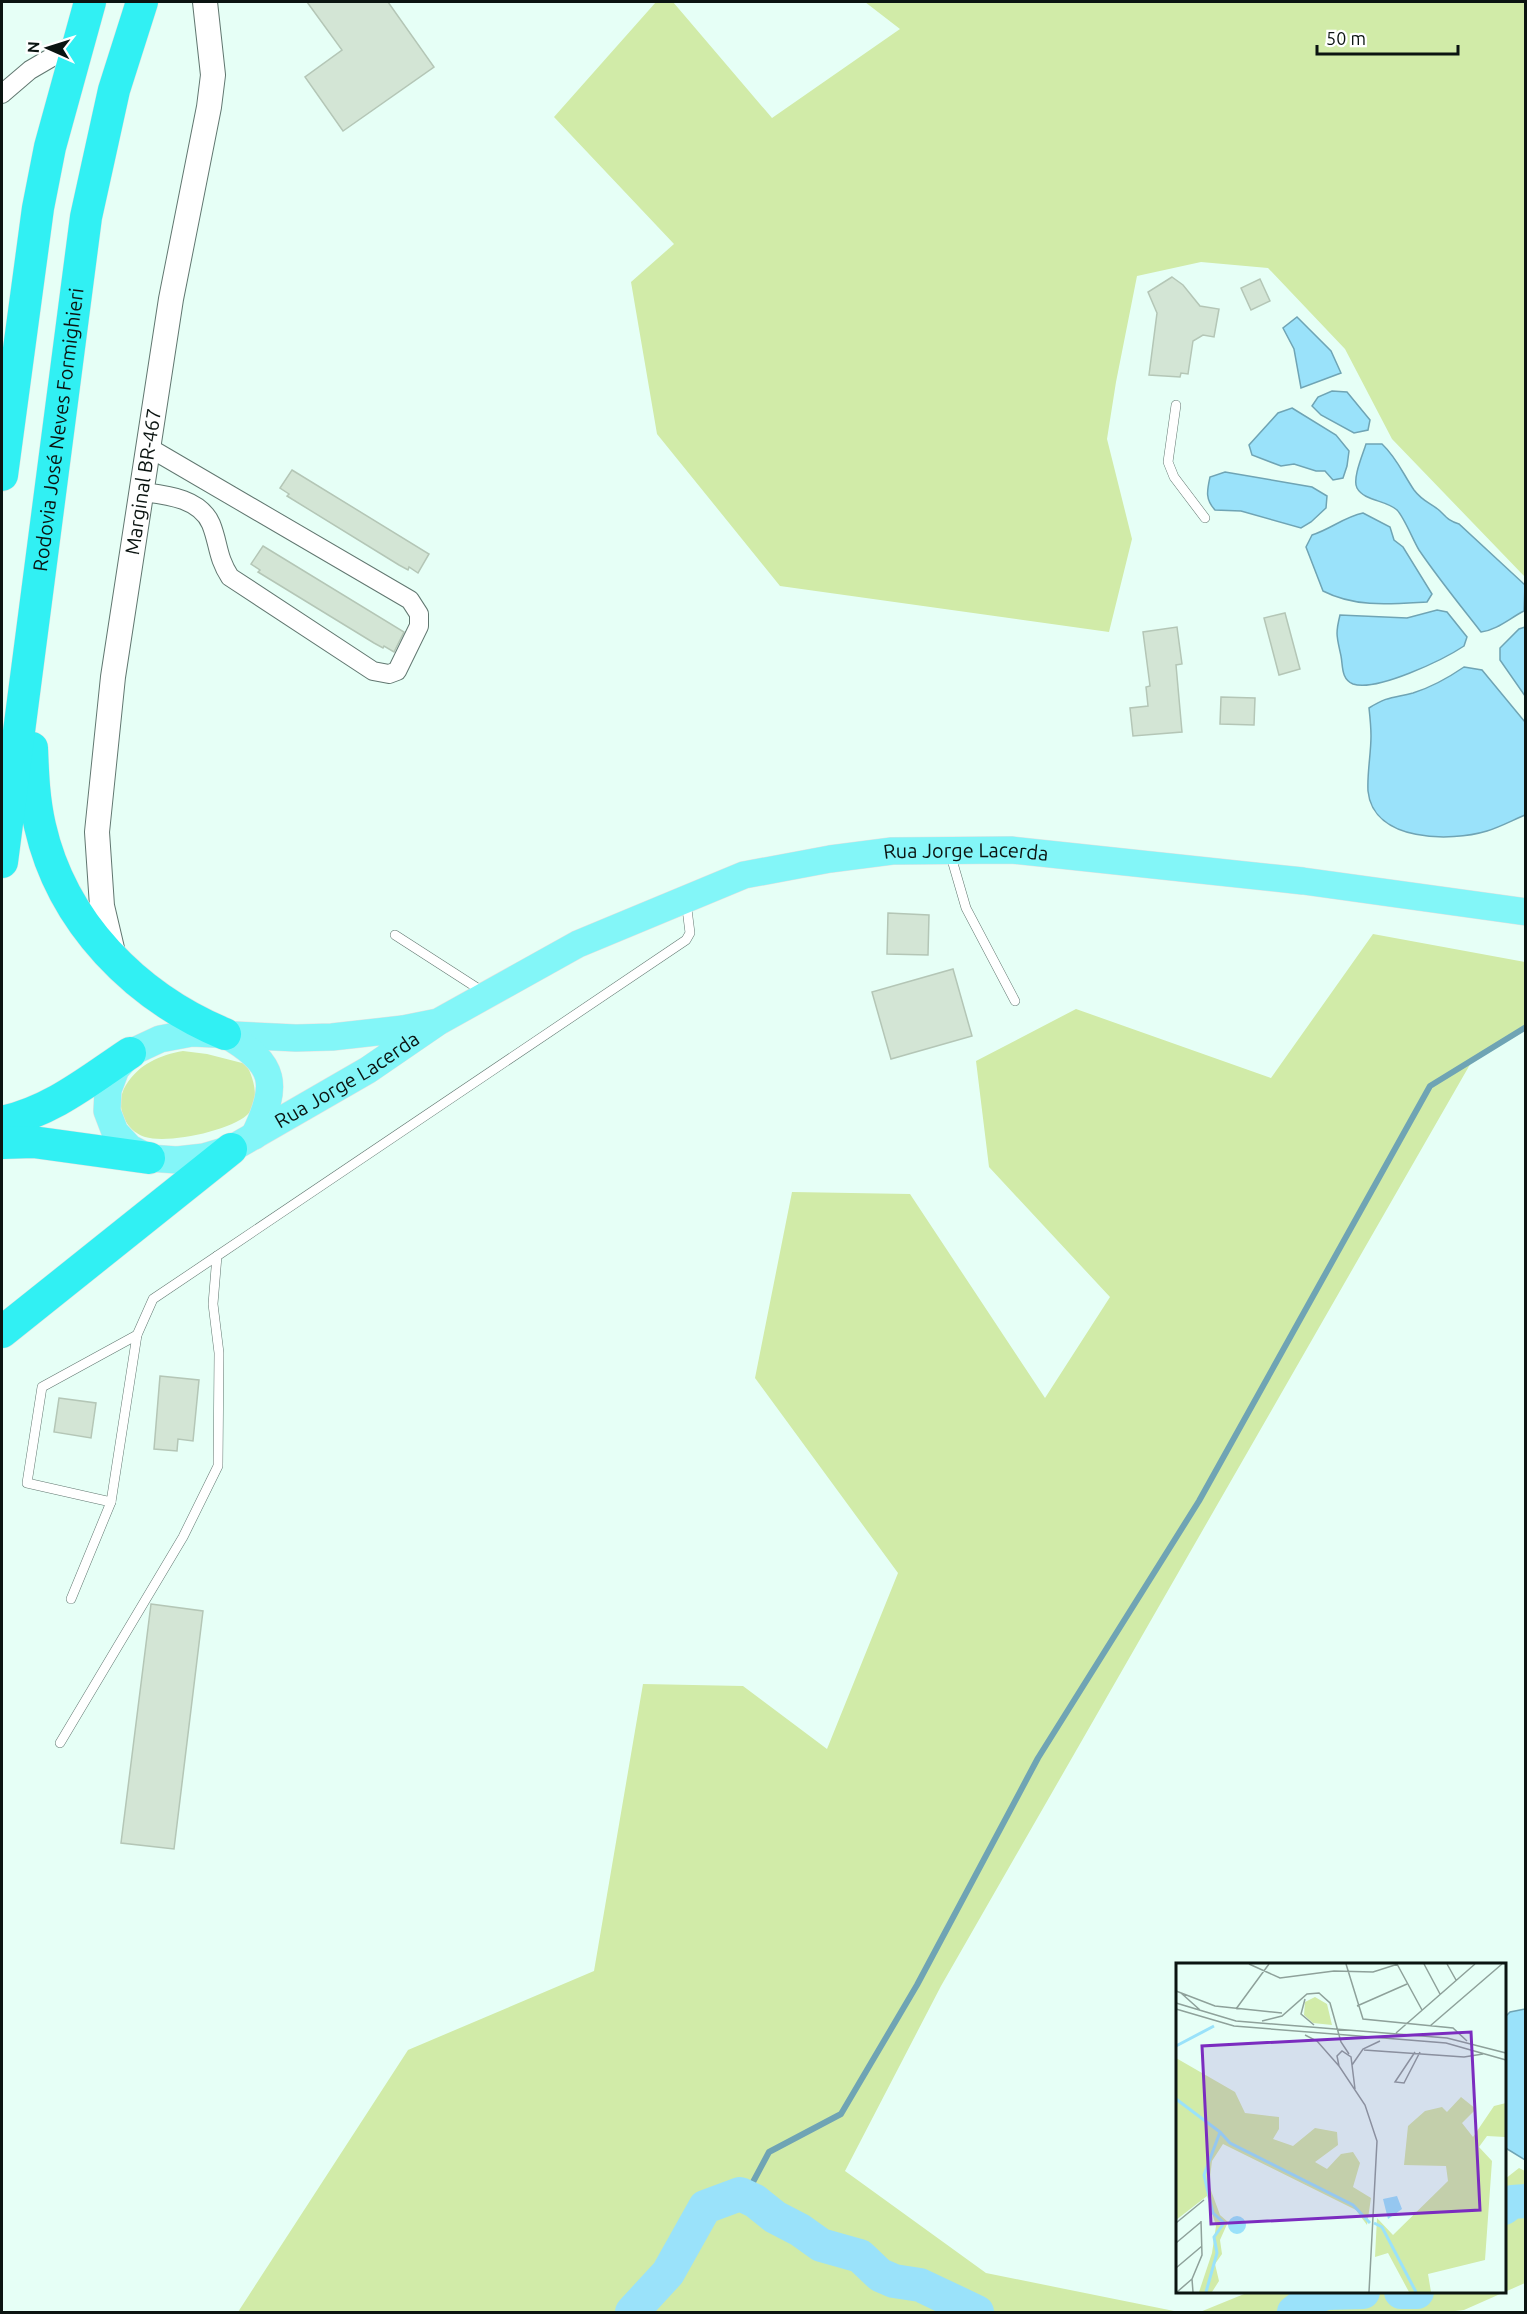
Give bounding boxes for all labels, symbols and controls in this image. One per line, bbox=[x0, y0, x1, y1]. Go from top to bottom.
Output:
north arrow bbox=[18, 18, 78, 78]
scale bar bbox=[1317, 18, 1458, 56]
text: 50 m bbox=[1326, 28, 1366, 48]
text: N bbox=[24, 41, 42, 54]
street label: Rodovia José Neves Formighieri bbox=[28, 287, 88, 573]
street label: Marginal BR-467 bbox=[120, 407, 165, 556]
street label: Rua Jorge Lacerda bbox=[882, 838, 1050, 865]
street label: Rua Jorge Lacerda bbox=[270, 1026, 423, 1132]
inset map bbox=[1176, 1963, 1506, 2293]

